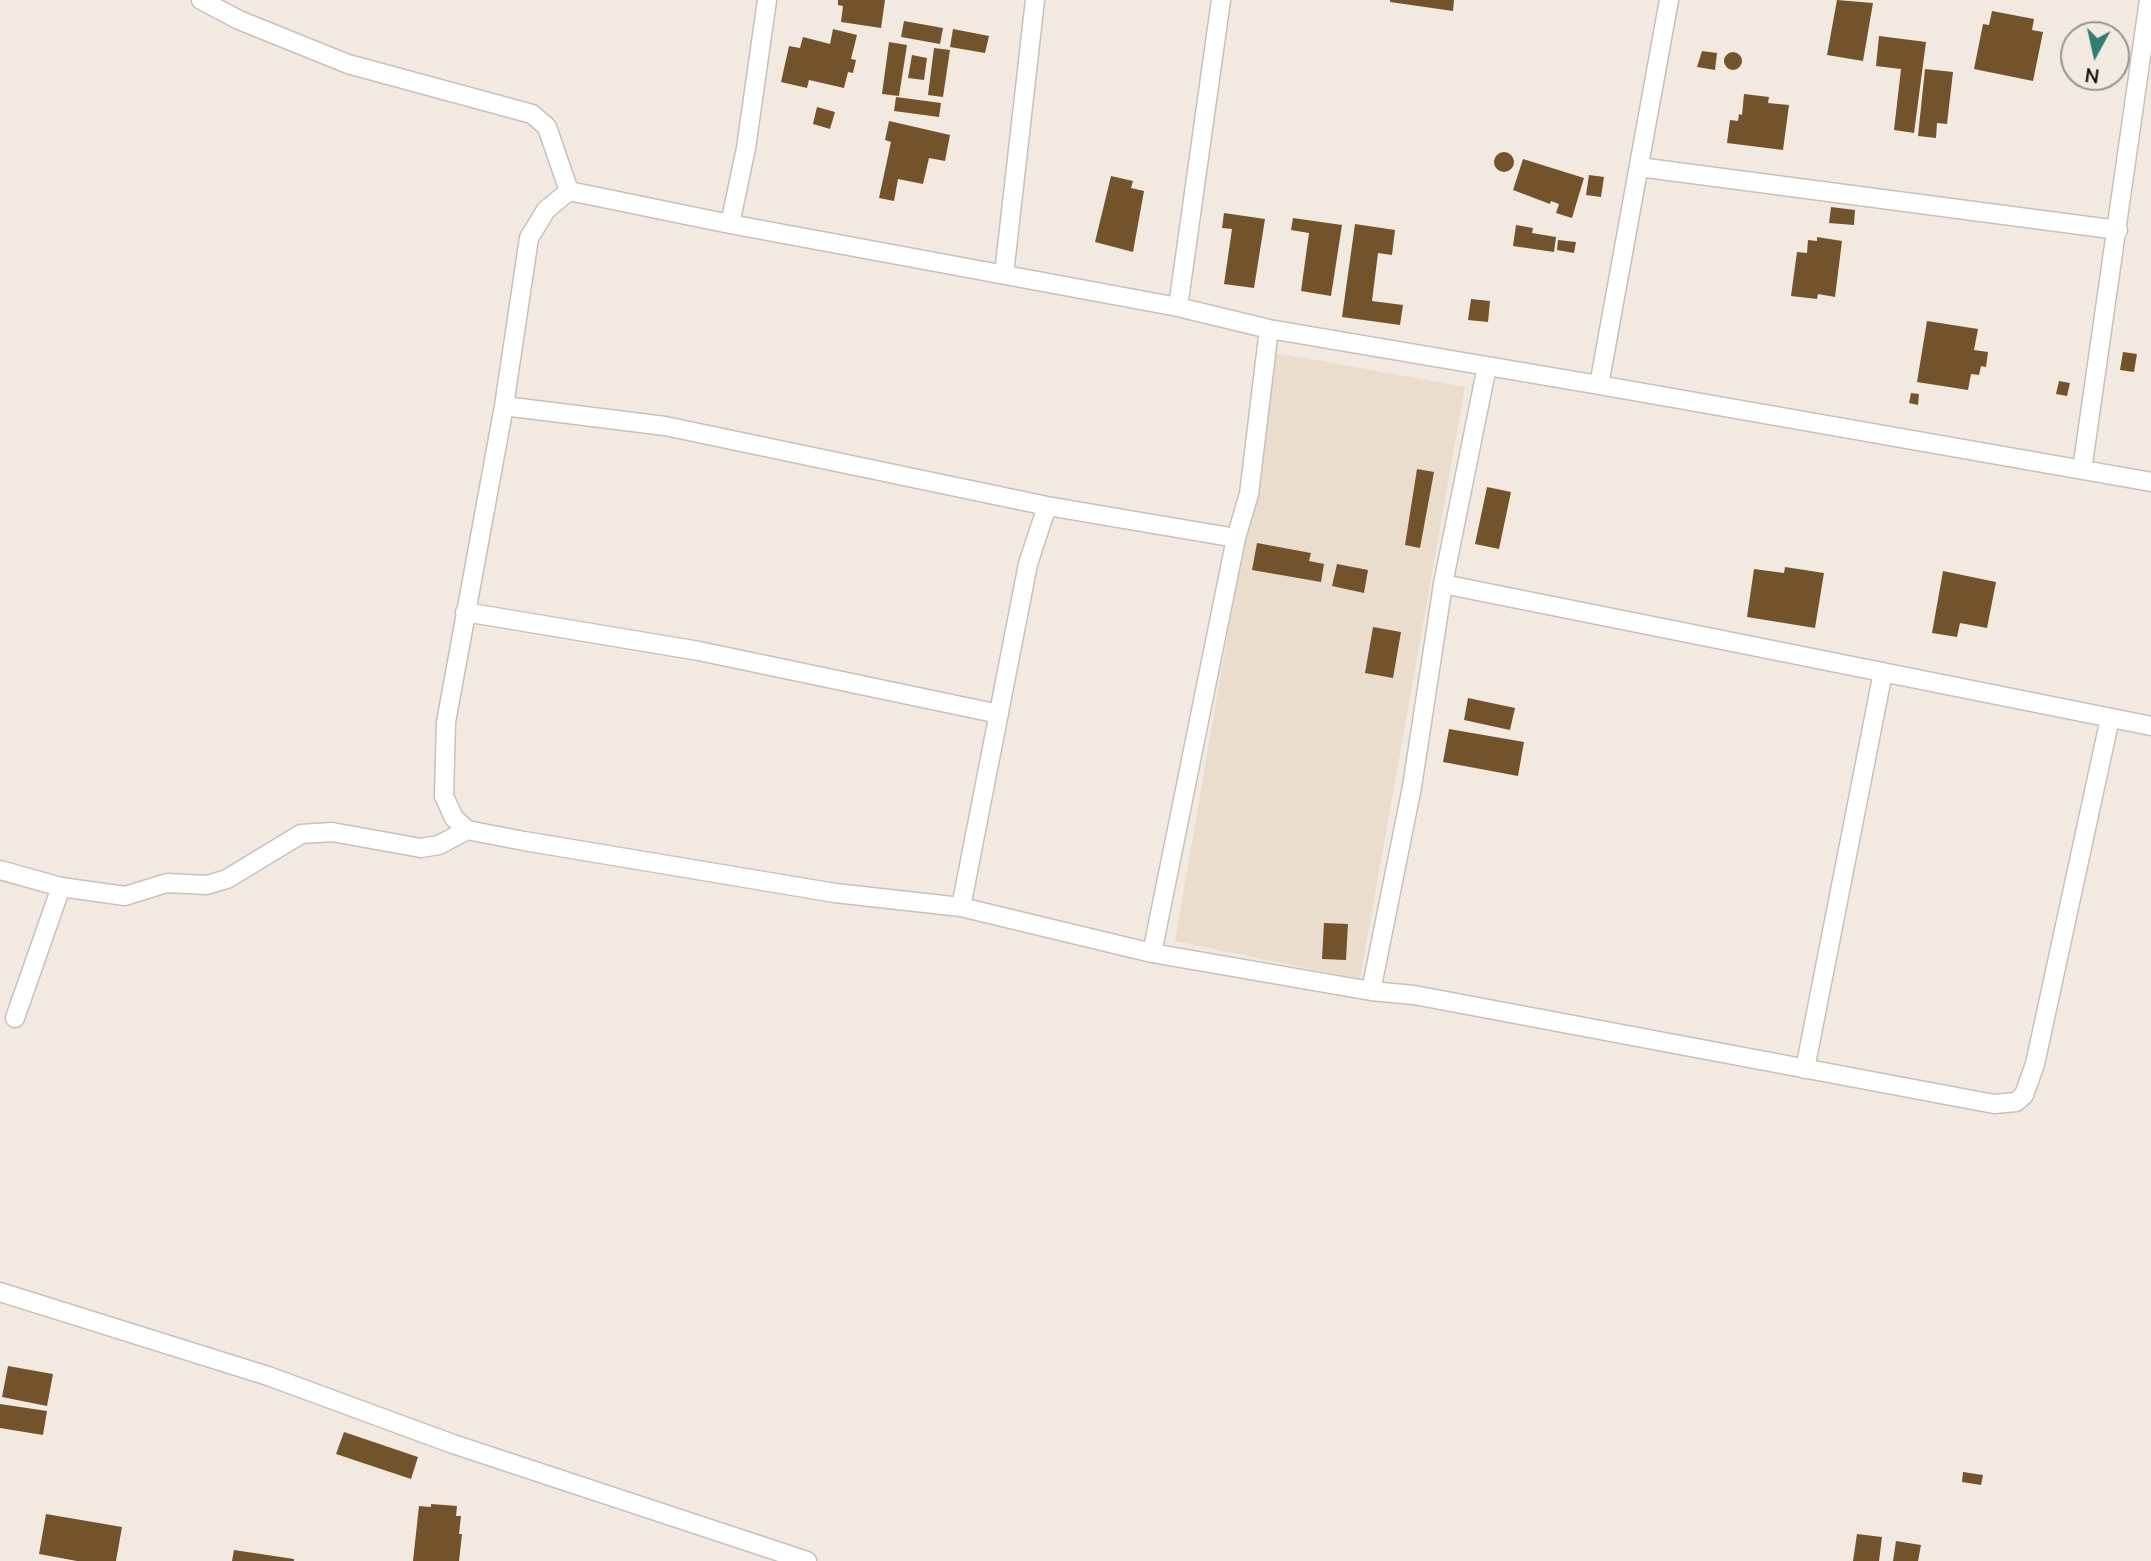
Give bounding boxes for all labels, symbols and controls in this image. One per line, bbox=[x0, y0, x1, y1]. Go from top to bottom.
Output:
north arrow bbox=[2060, 21, 2130, 91]
text: N bbox=[2084, 61, 2101, 89]

